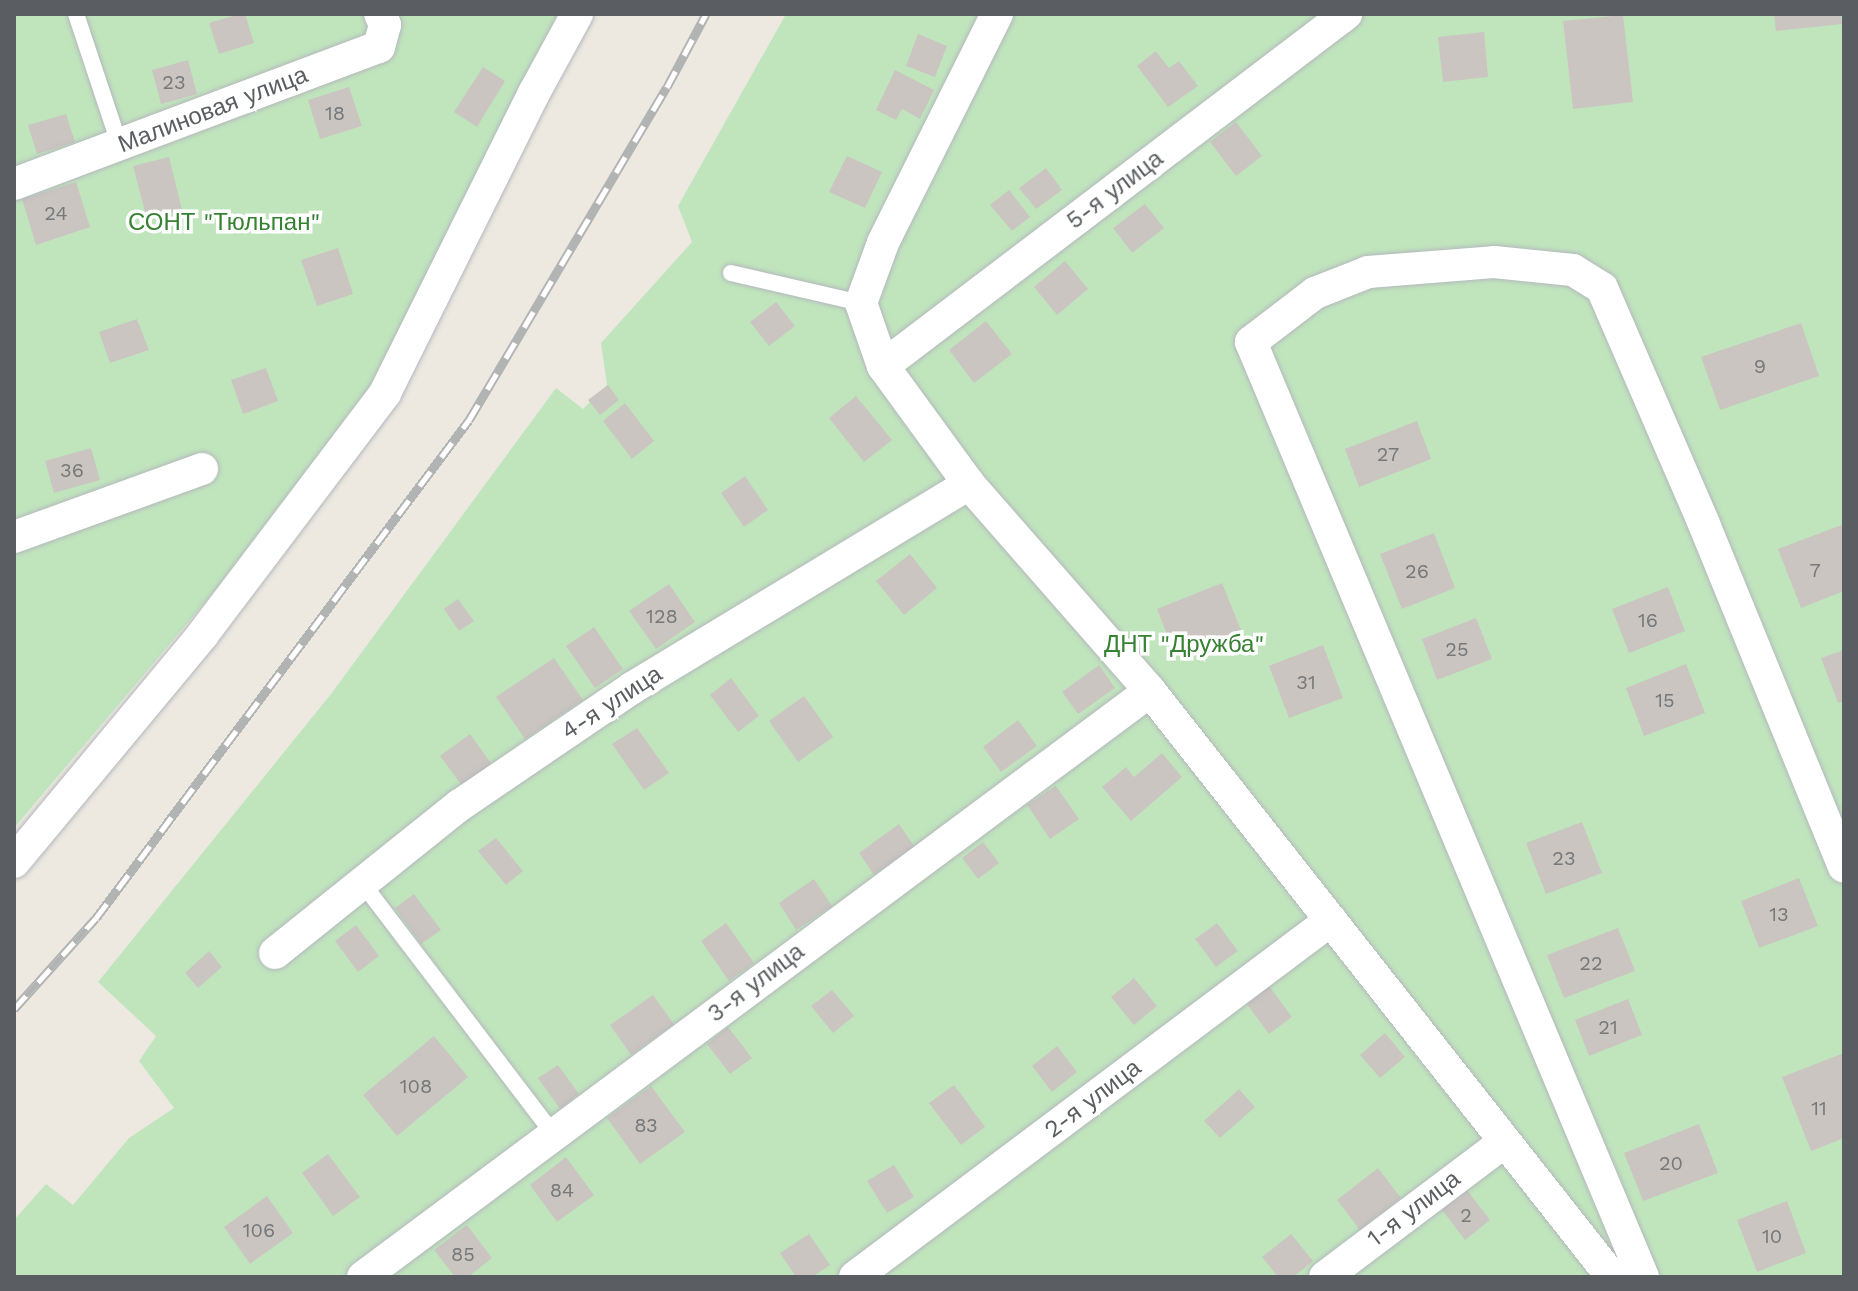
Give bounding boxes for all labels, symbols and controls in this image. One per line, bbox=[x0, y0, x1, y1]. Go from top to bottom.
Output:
street label: Малиновая улица bbox=[114, 61, 312, 159]
house number: 23 bbox=[162, 70, 186, 94]
house number: 18 bbox=[325, 101, 345, 125]
street label: 5-я улица bbox=[1061, 144, 1169, 236]
house number: 24 bbox=[44, 201, 68, 225]
park label: СОНТ "Тюльпан" bbox=[128, 209, 320, 237]
house number: 9 bbox=[1754, 354, 1766, 378]
house number: 27 bbox=[1377, 442, 1399, 466]
house number: 36 bbox=[60, 458, 84, 482]
house number: 7 bbox=[1809, 558, 1821, 582]
house number: 26 bbox=[1405, 559, 1429, 583]
house number: 128 bbox=[646, 604, 678, 628]
house number: 16 bbox=[1638, 608, 1658, 632]
park label: ДНТ "Дружба" bbox=[1104, 631, 1264, 659]
house number: 25 bbox=[1445, 637, 1469, 661]
street label: 4-я улица bbox=[556, 660, 668, 746]
house number: 31 bbox=[1296, 670, 1316, 694]
house number: 15 bbox=[1655, 688, 1675, 712]
house number: 23 bbox=[1552, 846, 1576, 870]
house number: 13 bbox=[1769, 902, 1789, 926]
street label: 3-я улица bbox=[702, 937, 810, 1029]
house number: 22 bbox=[1579, 951, 1603, 975]
house number: 21 bbox=[1598, 1015, 1618, 1039]
street label: 2-я улица bbox=[1039, 1054, 1147, 1144]
house number: 108 bbox=[400, 1074, 432, 1098]
house number: 11 bbox=[1811, 1096, 1827, 1120]
house number: 83 bbox=[634, 1113, 658, 1137]
house number: 20 bbox=[1659, 1151, 1683, 1175]
street label: 1-я улица bbox=[1362, 1165, 1466, 1253]
house number: 84 bbox=[550, 1178, 574, 1202]
house number: 2 bbox=[1460, 1203, 1472, 1227]
house number: 106 bbox=[243, 1218, 275, 1242]
house number: 10 bbox=[1762, 1224, 1782, 1248]
house number: 85 bbox=[451, 1242, 475, 1266]

